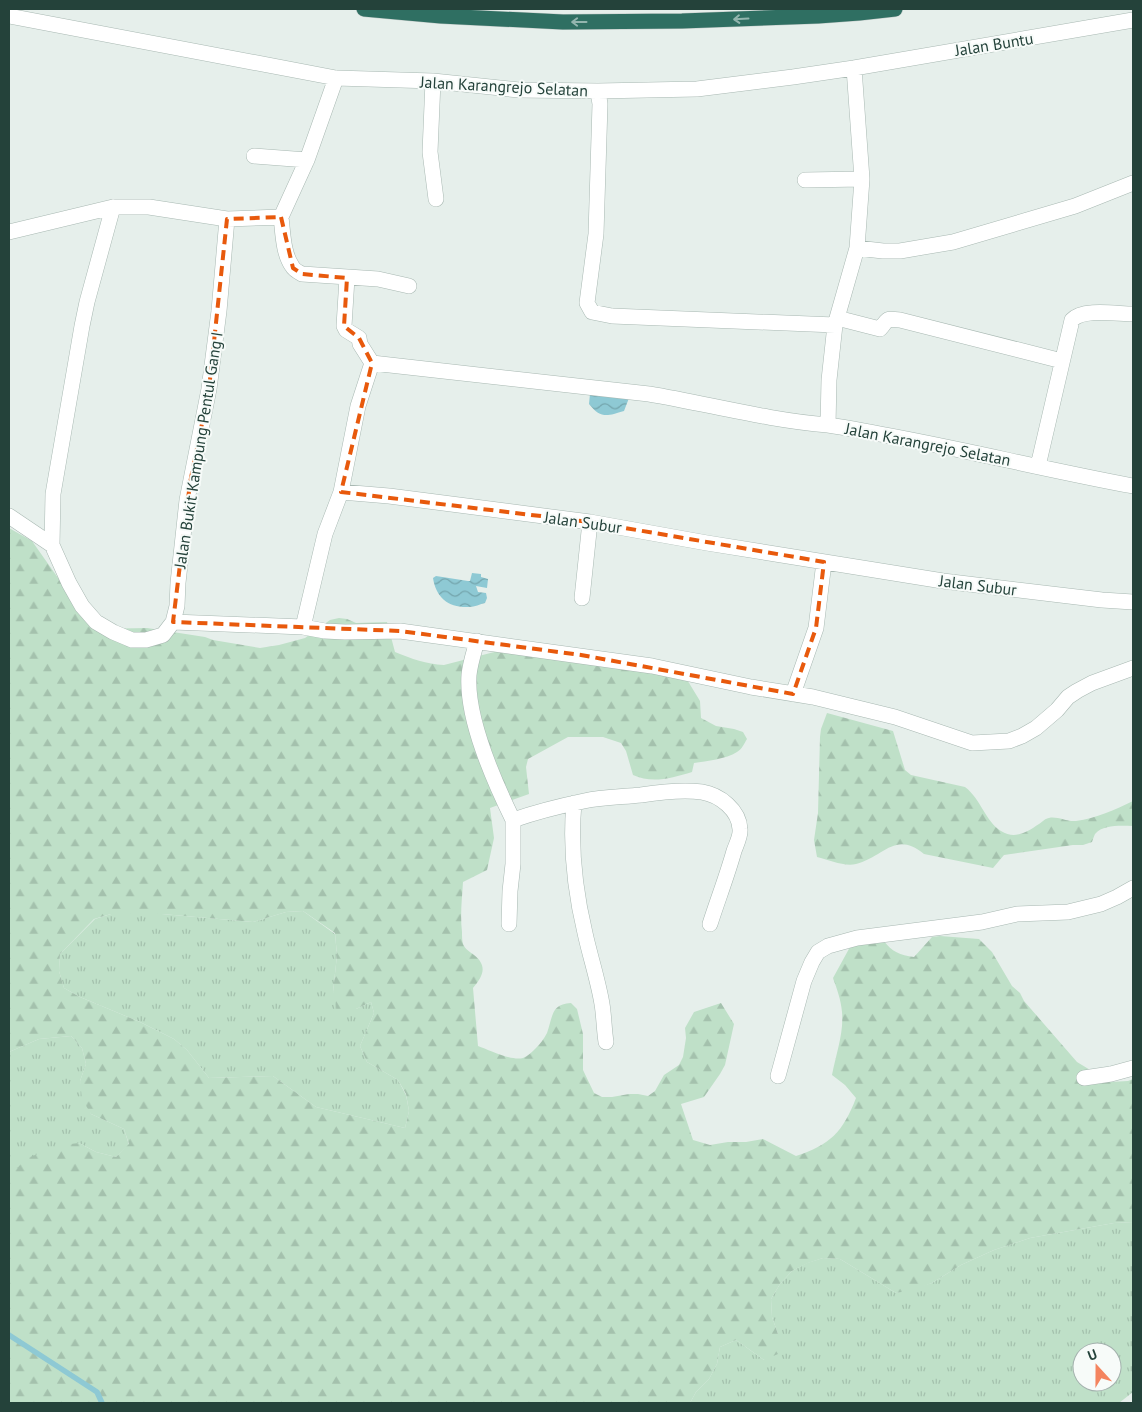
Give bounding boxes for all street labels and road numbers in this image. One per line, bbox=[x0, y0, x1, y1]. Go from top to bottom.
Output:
street label: Jalan Buntu bbox=[952, 28, 1035, 60]
street label: Jalan Karangrejo Selatan bbox=[418, 72, 589, 100]
street label: Jalan Bukit Kampung Pentul Gang I bbox=[169, 330, 227, 571]
street label: Jalan Karangrejo Selatan bbox=[843, 418, 1012, 470]
street label: Jalan Subur bbox=[542, 507, 624, 537]
street label: Jalan Subur bbox=[937, 570, 1019, 600]

